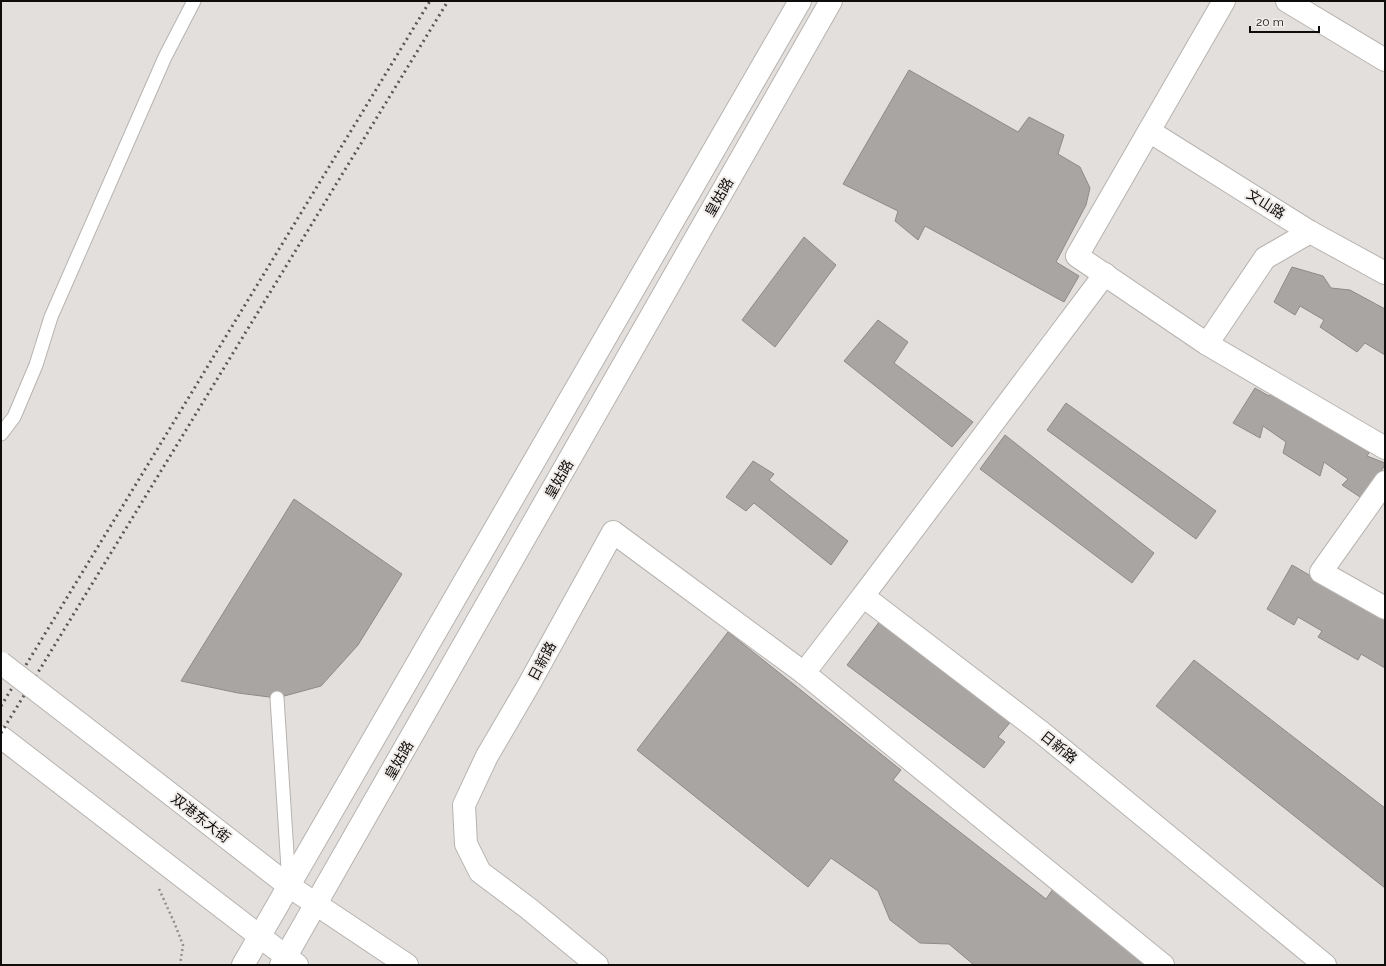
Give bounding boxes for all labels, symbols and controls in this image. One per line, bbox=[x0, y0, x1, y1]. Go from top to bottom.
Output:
scale bar bbox=[1250, 8, 1319, 34]
text: 20 m bbox=[1256, 15, 1284, 29]
street label: 皇姑路 bbox=[702, 175, 736, 219]
street label: 文山路 bbox=[1244, 186, 1288, 222]
street label: 皇姑路 bbox=[542, 457, 576, 501]
street label: 日新路 bbox=[525, 639, 559, 683]
street label: 日新路 bbox=[1038, 728, 1080, 766]
street label: 皇姑路 bbox=[382, 738, 416, 782]
street label: 双港东大街 bbox=[168, 790, 234, 846]

